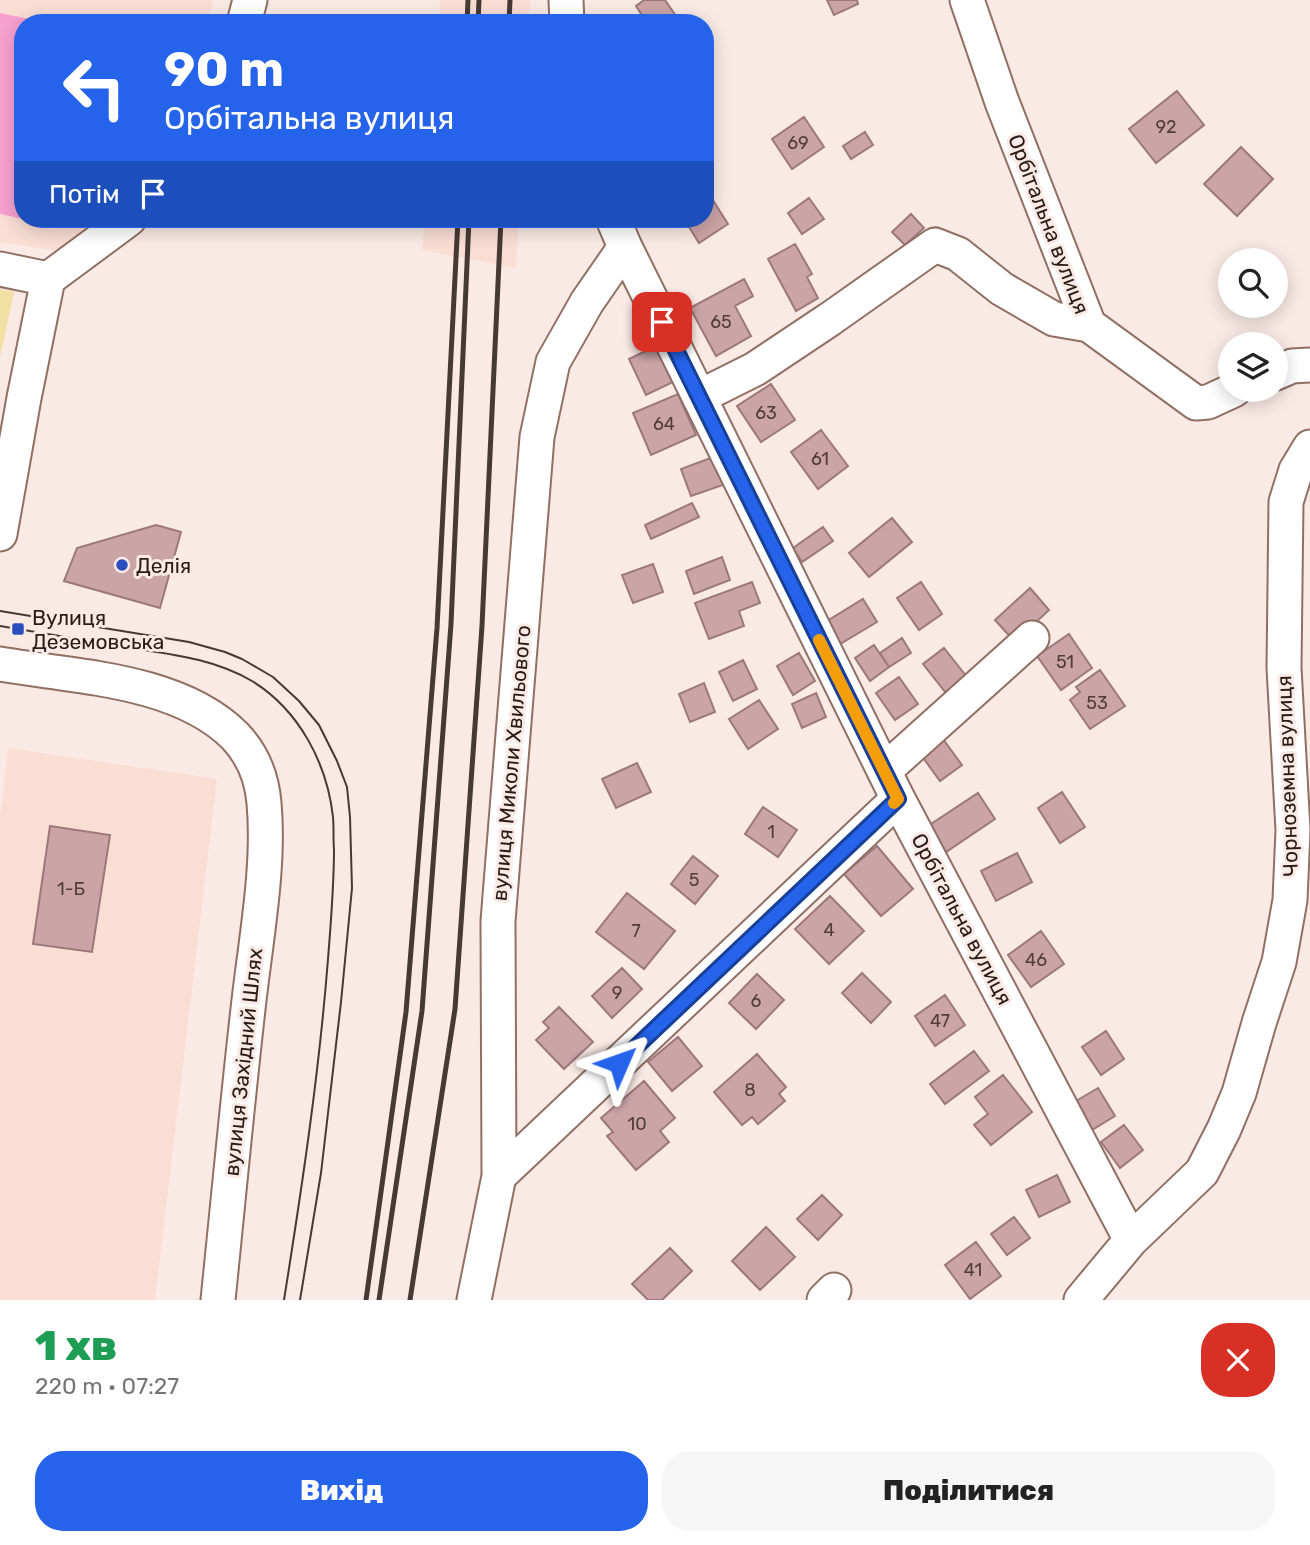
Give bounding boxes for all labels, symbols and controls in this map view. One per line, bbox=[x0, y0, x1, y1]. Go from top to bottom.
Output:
text: 90 m bbox=[164, 40, 284, 98]
icon: left bbox=[49, 42, 140, 133]
text: Орбітальна вулиця bbox=[164, 99, 454, 137]
house number: 92 bbox=[1155, 116, 1177, 138]
street label: Орбітальна вулиця bbox=[1003, 131, 1095, 317]
house number: 69 bbox=[787, 132, 809, 154]
icon: arrive bbox=[134, 175, 172, 213]
text: Потім bbox=[49, 179, 120, 210]
map controls bbox=[1218, 248, 1288, 402]
button: search bbox=[1218, 248, 1288, 318]
pin bbox=[632, 292, 692, 352]
icon: arrive bbox=[643, 303, 681, 341]
house number: 65 bbox=[710, 311, 732, 333]
button: layers bbox=[1218, 332, 1288, 402]
house number: 63 bbox=[755, 402, 777, 424]
house number: 64 bbox=[653, 413, 675, 435]
house number: 61 bbox=[811, 448, 829, 470]
place label: Делія bbox=[136, 553, 191, 578]
marker: Делія bbox=[114, 557, 130, 573]
place label: Вулиця Деземовська bbox=[32, 605, 164, 654]
marker: Вулиця Деземовська bbox=[10, 621, 26, 637]
street label: вулиця Миколи Хвильового bbox=[486, 624, 536, 902]
house number: 51 bbox=[1056, 651, 1074, 673]
street label: Чорноземна вулиця bbox=[1271, 675, 1303, 877]
house number: 53 bbox=[1086, 692, 1108, 714]
house number: 1 bbox=[767, 821, 775, 843]
street label: Орбітальна вулиця bbox=[906, 829, 1018, 1009]
house number: 5 bbox=[689, 869, 699, 891]
house number: 1-Б bbox=[57, 878, 85, 900]
house number: 4 bbox=[823, 919, 835, 941]
house number: 7 bbox=[631, 920, 641, 942]
street label: вулиця Західний Шлях bbox=[219, 947, 267, 1177]
house number: 46 bbox=[1025, 949, 1047, 971]
house number: 9 bbox=[612, 982, 622, 1004]
house number: 6 bbox=[751, 990, 762, 1012]
house number: 47 bbox=[930, 1010, 950, 1032]
position arrow bbox=[582, 1026, 656, 1100]
house number: 8 bbox=[744, 1079, 756, 1101]
house number: 10 bbox=[627, 1113, 647, 1135]
house number: 41 bbox=[964, 1259, 982, 1281]
text: 1 хв bbox=[35, 1321, 117, 1371]
button: close bbox=[1201, 1323, 1275, 1397]
text: 220 m · 07:27 bbox=[35, 1372, 179, 1400]
button: Вихід bbox=[35, 1451, 648, 1531]
button: Поділитися bbox=[662, 1451, 1275, 1531]

